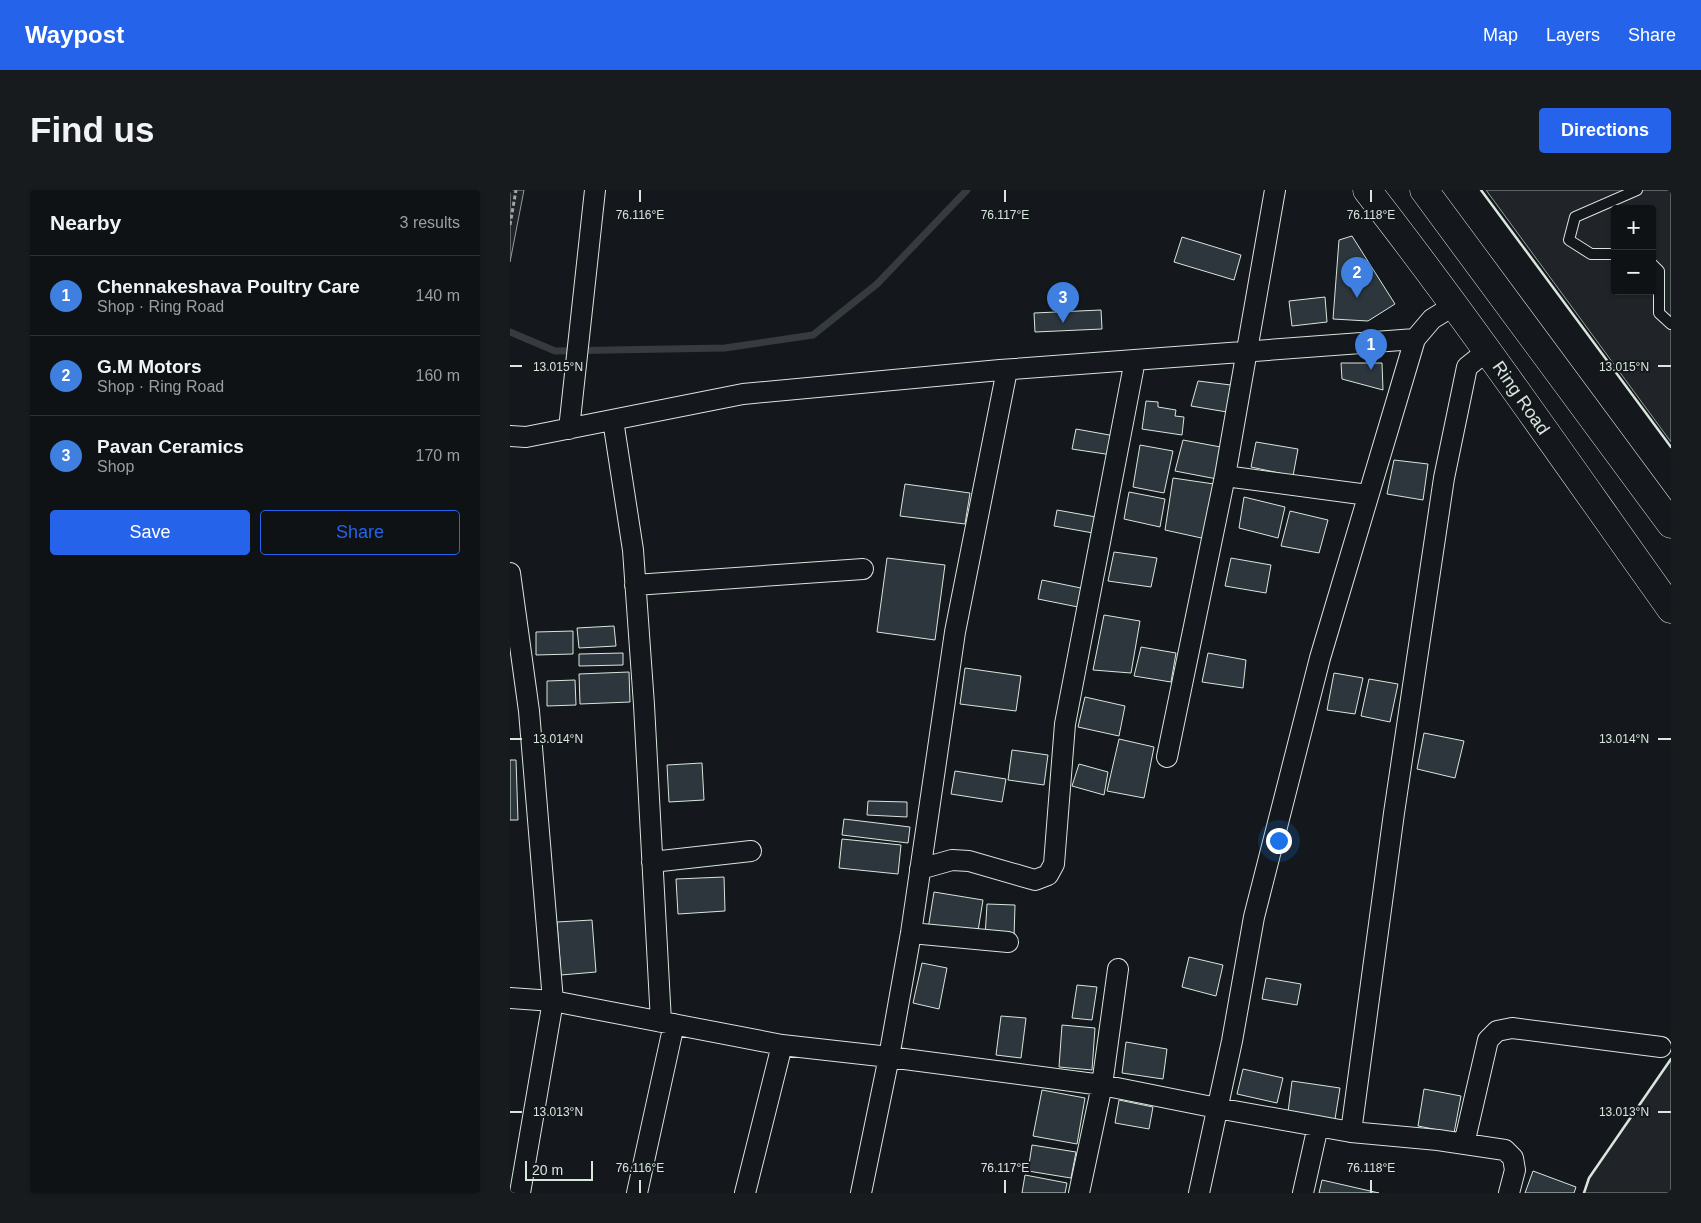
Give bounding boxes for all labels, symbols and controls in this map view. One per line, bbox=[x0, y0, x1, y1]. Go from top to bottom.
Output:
text: Waypost bbox=[25, 21, 124, 48]
text: Map bbox=[1483, 25, 1518, 45]
text: Layers bbox=[1546, 25, 1600, 45]
text: Share bbox=[1628, 25, 1676, 45]
button: Directions bbox=[1539, 108, 1671, 153]
text: Find us bbox=[30, 110, 154, 149]
map controls bbox=[1611, 205, 1656, 295]
button: + bbox=[1611, 205, 1656, 250]
text: 76.116°E bbox=[616, 208, 664, 222]
text: 76.117°E bbox=[981, 208, 1029, 222]
text: 76.118°E bbox=[1347, 208, 1395, 222]
text: Nearby bbox=[50, 211, 121, 234]
text: 3 results bbox=[400, 214, 460, 231]
button: − bbox=[1611, 250, 1656, 295]
pin: 2 bbox=[1341, 257, 1373, 298]
text: Chennakeshava Poultry Care bbox=[97, 276, 360, 297]
pin: 3 bbox=[1047, 282, 1079, 323]
text: 1 bbox=[62, 287, 70, 304]
text: 140 m bbox=[416, 287, 460, 304]
text: Shop · Ring Road bbox=[97, 298, 224, 315]
pin: 1 bbox=[1355, 329, 1387, 370]
text: G.M Motors bbox=[97, 356, 202, 377]
street label: Ring Road bbox=[1488, 357, 1554, 439]
text: 13.015°N bbox=[533, 360, 583, 374]
text: 13.015°N bbox=[1599, 360, 1649, 374]
text: 2 bbox=[62, 367, 70, 384]
text: 160 m bbox=[416, 367, 460, 384]
text: Shop · Ring Road bbox=[97, 378, 224, 395]
text: Pavan Ceramics bbox=[97, 436, 244, 457]
text: 3 bbox=[62, 447, 70, 464]
text: 170 m bbox=[416, 447, 460, 464]
text: Shop bbox=[97, 458, 134, 475]
button: Save bbox=[50, 510, 250, 555]
button: Share bbox=[260, 510, 460, 555]
text: 13.014°N bbox=[533, 732, 583, 746]
text: 13.014°N bbox=[1599, 732, 1649, 746]
your location bbox=[1266, 828, 1292, 854]
text: 13.013°N bbox=[533, 1105, 583, 1119]
text: 13.013°N bbox=[1599, 1105, 1649, 1119]
scale bar bbox=[525, 1158, 592, 1181]
text: 76.116°E bbox=[616, 1161, 664, 1175]
text: 76.117°E bbox=[981, 1161, 1029, 1175]
text: 76.118°E bbox=[1347, 1161, 1395, 1175]
text: 20 m bbox=[532, 1162, 563, 1178]

